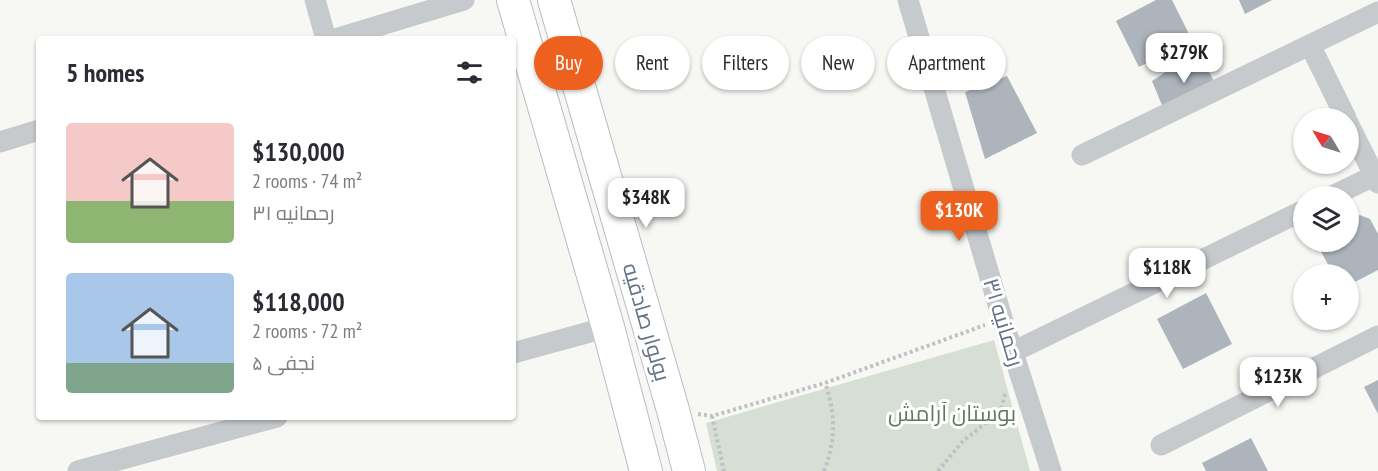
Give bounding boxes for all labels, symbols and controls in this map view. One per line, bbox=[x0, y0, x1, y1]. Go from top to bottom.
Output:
pin: $279K bbox=[1142, 33, 1226, 84]
chip: Buy bbox=[534, 36, 603, 90]
chip: Rent bbox=[615, 36, 690, 90]
chip: Filters bbox=[702, 36, 789, 90]
chip: New bbox=[801, 36, 875, 90]
chip: Apartment bbox=[887, 36, 1006, 90]
text: $279K bbox=[1160, 39, 1208, 65]
text: 5 homes bbox=[66, 56, 144, 89]
icon: filters bbox=[453, 56, 486, 89]
north arrow bbox=[1293, 108, 1359, 174]
map controls bbox=[1293, 108, 1359, 330]
text: $130,000 bbox=[252, 135, 345, 168]
icon: home bbox=[114, 147, 186, 219]
text: 2 rooms · 74 m² bbox=[252, 168, 362, 194]
pin: $348K bbox=[604, 178, 688, 229]
text: $348K bbox=[622, 184, 670, 210]
button: layers bbox=[1293, 186, 1359, 252]
pin: $130K bbox=[917, 191, 1001, 242]
text: $130K bbox=[935, 197, 983, 223]
text: رحمانیه ۳۱ bbox=[252, 200, 334, 226]
pin: $118K bbox=[1125, 248, 1209, 299]
text: $118K bbox=[1143, 254, 1191, 280]
street label: بولوار صادقیه bbox=[617, 260, 677, 384]
button: + bbox=[1293, 264, 1359, 330]
street label: رحمانیه ۳۱ bbox=[977, 275, 1031, 369]
text: $118,000 bbox=[252, 285, 345, 318]
icon: home bbox=[114, 297, 186, 369]
text: 2 rooms · 72 m² bbox=[252, 318, 362, 344]
text: نجفی ۵ bbox=[252, 350, 315, 376]
pin: $123K bbox=[1236, 357, 1320, 408]
text: $123K bbox=[1254, 363, 1302, 389]
park label: بوستان آرامش bbox=[888, 399, 1016, 427]

